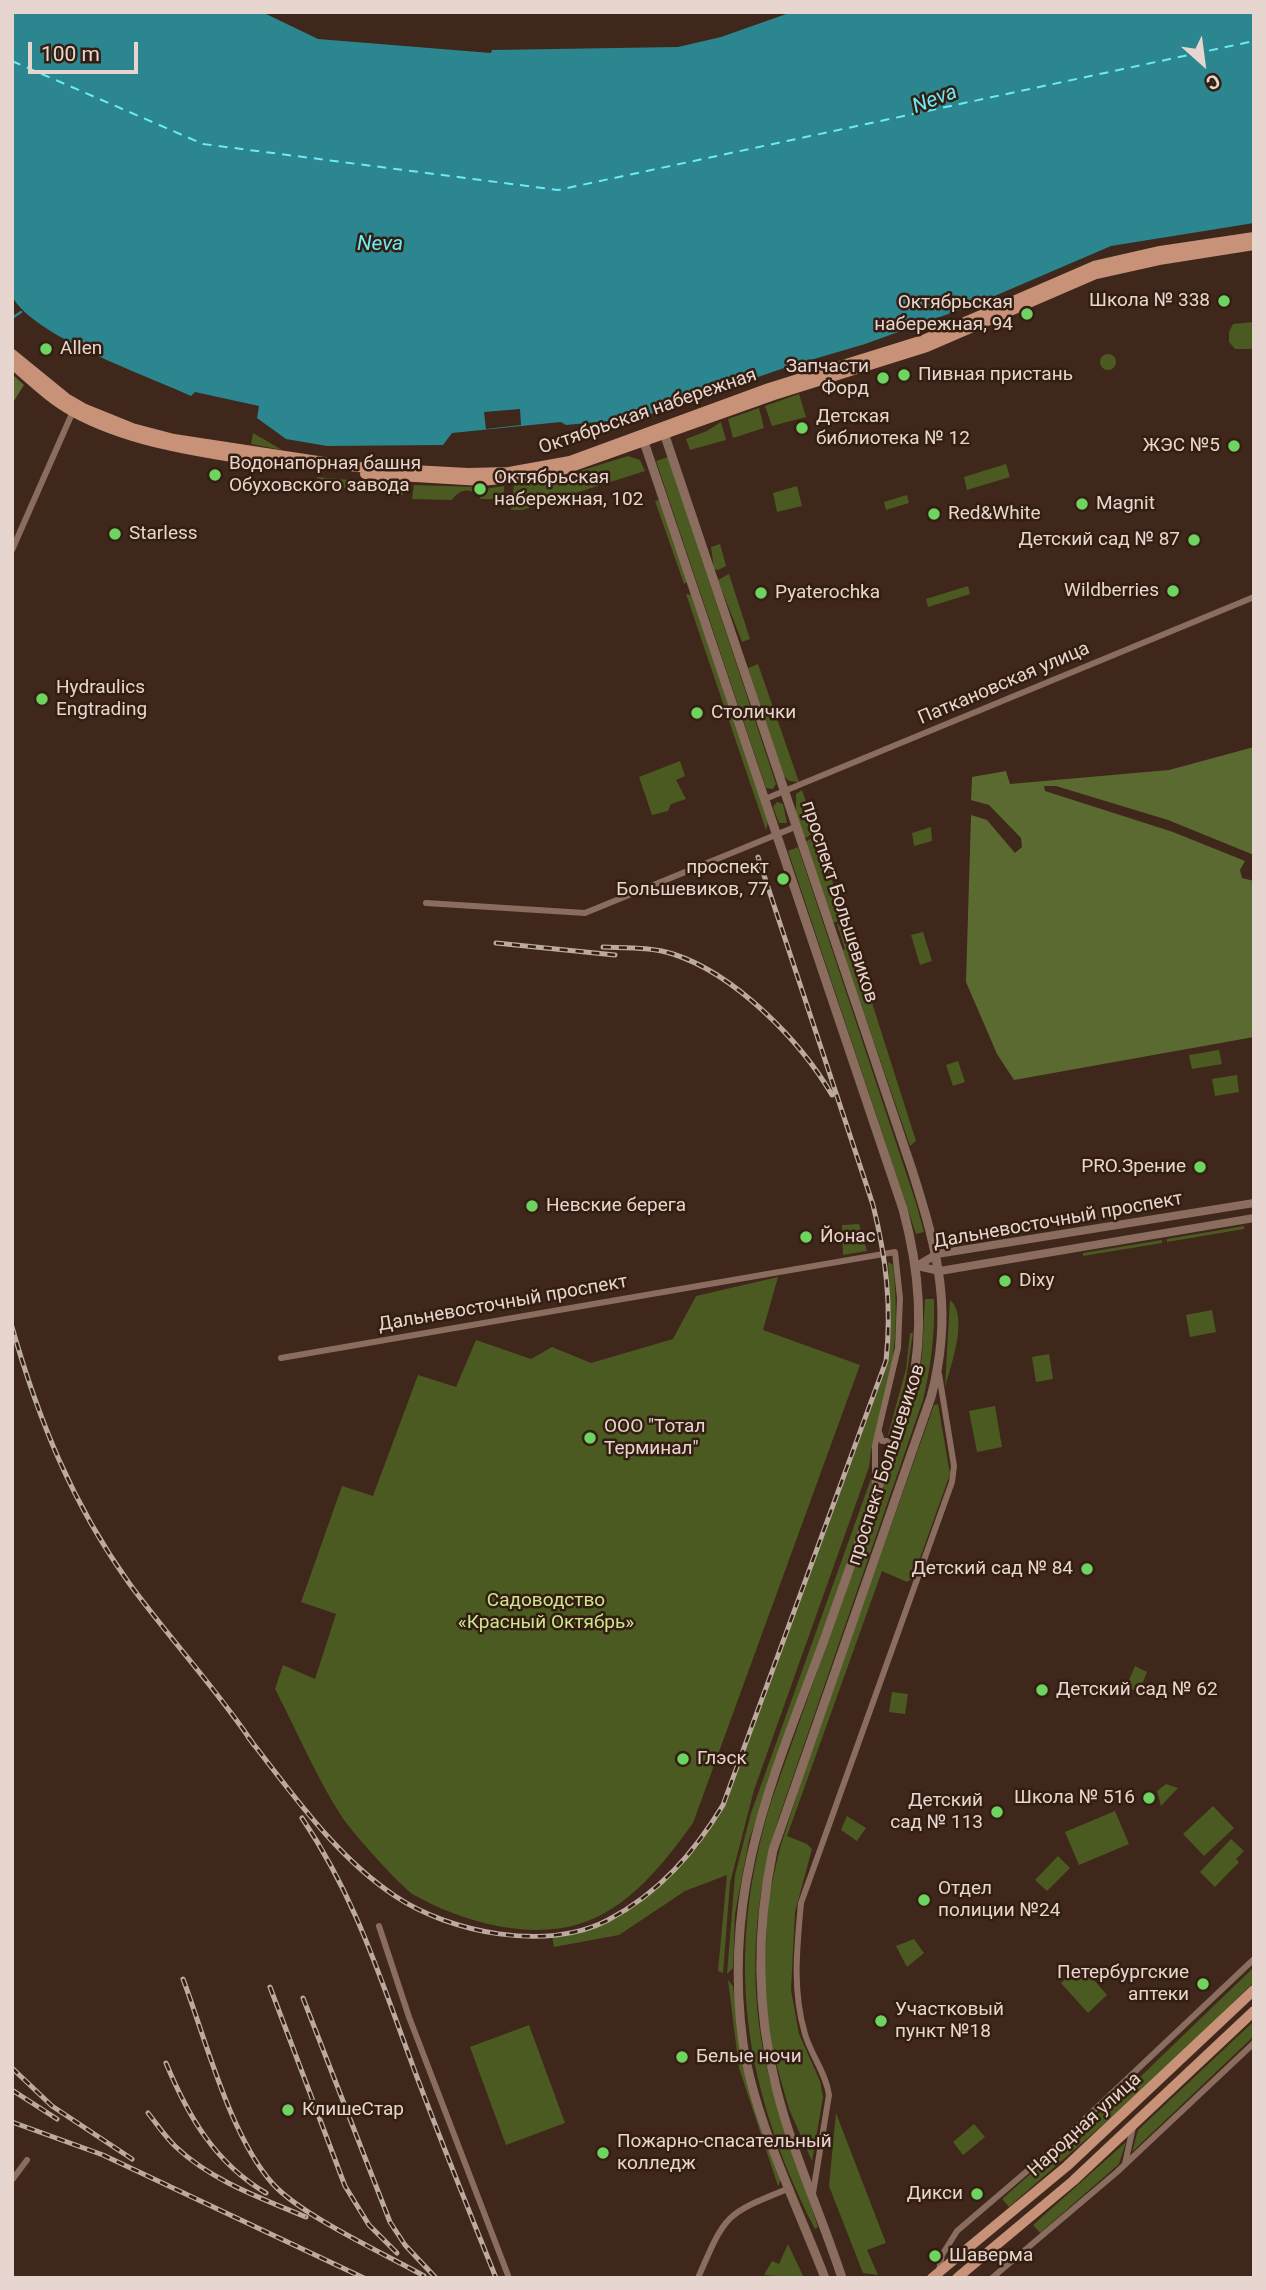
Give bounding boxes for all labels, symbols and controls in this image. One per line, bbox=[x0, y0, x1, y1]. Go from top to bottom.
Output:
scale bar bbox=[32, 28, 142, 72]
north arrow bbox=[1168, 28, 1238, 98]
text: 100 m bbox=[41, 42, 100, 66]
text: С bbox=[1202, 69, 1224, 95]
water label: Neva bbox=[909, 80, 961, 120]
water label: Neva bbox=[357, 232, 403, 258]
place label: Школа № 338 bbox=[1089, 290, 1210, 312]
place label: Октябрьская набережная, 94 bbox=[874, 292, 1013, 336]
marker: Школа № 338 bbox=[1216, 293, 1232, 309]
marker: Октябрьская набережная, 94 bbox=[1019, 306, 1035, 322]
place label: Allen bbox=[60, 338, 102, 360]
marker: Allen bbox=[38, 341, 54, 357]
place label: Запчасти Форд bbox=[786, 356, 869, 400]
street label: Октябрьская набережная bbox=[536, 364, 760, 460]
place label: Пивная пристань bbox=[918, 364, 1073, 386]
marker: Пивная пристань bbox=[896, 367, 912, 383]
marker: Запчасти Форд bbox=[875, 370, 891, 386]
place label: Детская библиотека № 12 bbox=[816, 406, 970, 450]
marker: Детская библиотека № 12 bbox=[794, 420, 810, 436]
place label: ЖЭС №5 bbox=[1143, 435, 1220, 457]
marker: ЖЭС №5 bbox=[1226, 438, 1242, 454]
place label: Водонапорная башня Обуховского завода bbox=[229, 453, 421, 497]
marker: Водонапорная башня Обуховского завода bbox=[207, 467, 223, 483]
place label: Октябрьская набережная, 102 bbox=[494, 467, 643, 511]
marker: Октябрьская набережная, 102 bbox=[472, 481, 488, 497]
place label: Magnit bbox=[1096, 493, 1155, 515]
marker: Magnit bbox=[1074, 496, 1090, 512]
place label: Red&White bbox=[948, 503, 1041, 525]
marker: Red&White bbox=[926, 506, 942, 522]
place label: Starless bbox=[129, 523, 198, 545]
marker: Starless bbox=[107, 526, 123, 542]
place label: Детский сад № 87 bbox=[1018, 529, 1180, 551]
marker: Детский сад № 87 bbox=[1186, 532, 1202, 548]
place label: Wildberries bbox=[1064, 580, 1159, 602]
place label: Pyaterochka bbox=[775, 582, 880, 604]
marker: Wildberries bbox=[1165, 583, 1181, 599]
marker: Pyaterochka bbox=[753, 585, 769, 601]
street label: Паткановская улица bbox=[915, 638, 1093, 730]
place label: Hydraulics Engtrading bbox=[56, 677, 147, 721]
marker: Hydraulics Engtrading bbox=[34, 691, 50, 707]
place label: Столички bbox=[711, 702, 796, 724]
marker: Столички bbox=[689, 705, 705, 721]
street label: проспект Большевиков bbox=[796, 798, 882, 1006]
place label: проспект Большевиков, 77 bbox=[616, 857, 769, 901]
marker: проспект Большевиков, 77 bbox=[775, 871, 791, 887]
place label: PRO.Зрение bbox=[1081, 1156, 1186, 1178]
marker: PRO.Зрение bbox=[1192, 1159, 1208, 1175]
street label: Дальневосточный проспект bbox=[932, 1188, 1184, 1254]
place label: Невские берега bbox=[546, 1195, 686, 1217]
marker: Невские берега bbox=[524, 1198, 540, 1214]
place label: Йонас bbox=[820, 1226, 876, 1248]
marker: Йонас bbox=[798, 1229, 814, 1245]
place label: Dixy bbox=[1019, 1270, 1055, 1292]
street label: Дальневосточный проспект bbox=[377, 1271, 629, 1337]
marker: Dixy bbox=[997, 1273, 1013, 1289]
street label: проспект Большевиков bbox=[844, 1361, 930, 1569]
place label: ООО "Тотал Терминал" bbox=[604, 1416, 705, 1460]
marker: ООО "Тотал Терминал" bbox=[582, 1430, 598, 1446]
place label: Детский сад № 84 bbox=[911, 1558, 1073, 1580]
marker: Детский сад № 84 bbox=[1079, 1561, 1095, 1577]
park label: Садоводство «Красный Октябрь» bbox=[458, 1590, 634, 1634]
place label: Детский сад № 62 bbox=[1056, 1679, 1218, 1701]
marker: Детский сад № 62 bbox=[1034, 1682, 1050, 1698]
place label: Глэск bbox=[697, 1748, 747, 1770]
marker: Глэск bbox=[675, 1751, 691, 1767]
place label: Школа № 516 bbox=[1014, 1787, 1135, 1809]
place label: Детский сад № 113 bbox=[890, 1790, 983, 1834]
marker: Школа № 516 bbox=[1141, 1790, 1157, 1806]
marker: Детский сад № 113 bbox=[989, 1804, 1005, 1820]
place label: Отдел полиции №24 bbox=[938, 1878, 1060, 1922]
marker: Отдел полиции №24 bbox=[916, 1892, 932, 1908]
place label: Петербургские аптеки bbox=[1057, 1962, 1189, 2006]
marker: Петербургские аптеки bbox=[1195, 1976, 1211, 1992]
place label: Участковый пункт №18 bbox=[895, 1999, 1004, 2043]
marker: Участковый пункт №18 bbox=[873, 2013, 889, 2029]
place label: Белые ночи bbox=[696, 2046, 802, 2068]
marker: Белые ночи bbox=[674, 2049, 690, 2065]
street label: Народная улица bbox=[1024, 2068, 1146, 2182]
place label: КлишеСтар bbox=[302, 2099, 404, 2121]
marker: КлишеСтар bbox=[280, 2102, 296, 2118]
place label: Пожарно-спасательный колледж bbox=[617, 2131, 832, 2175]
marker: Пожарно-спасательный колледж bbox=[595, 2145, 611, 2161]
place label: Дикси bbox=[907, 2183, 963, 2205]
marker: Дикси bbox=[969, 2186, 985, 2202]
place label: Шаверма bbox=[949, 2245, 1033, 2267]
marker: Шаверма bbox=[927, 2248, 943, 2264]

